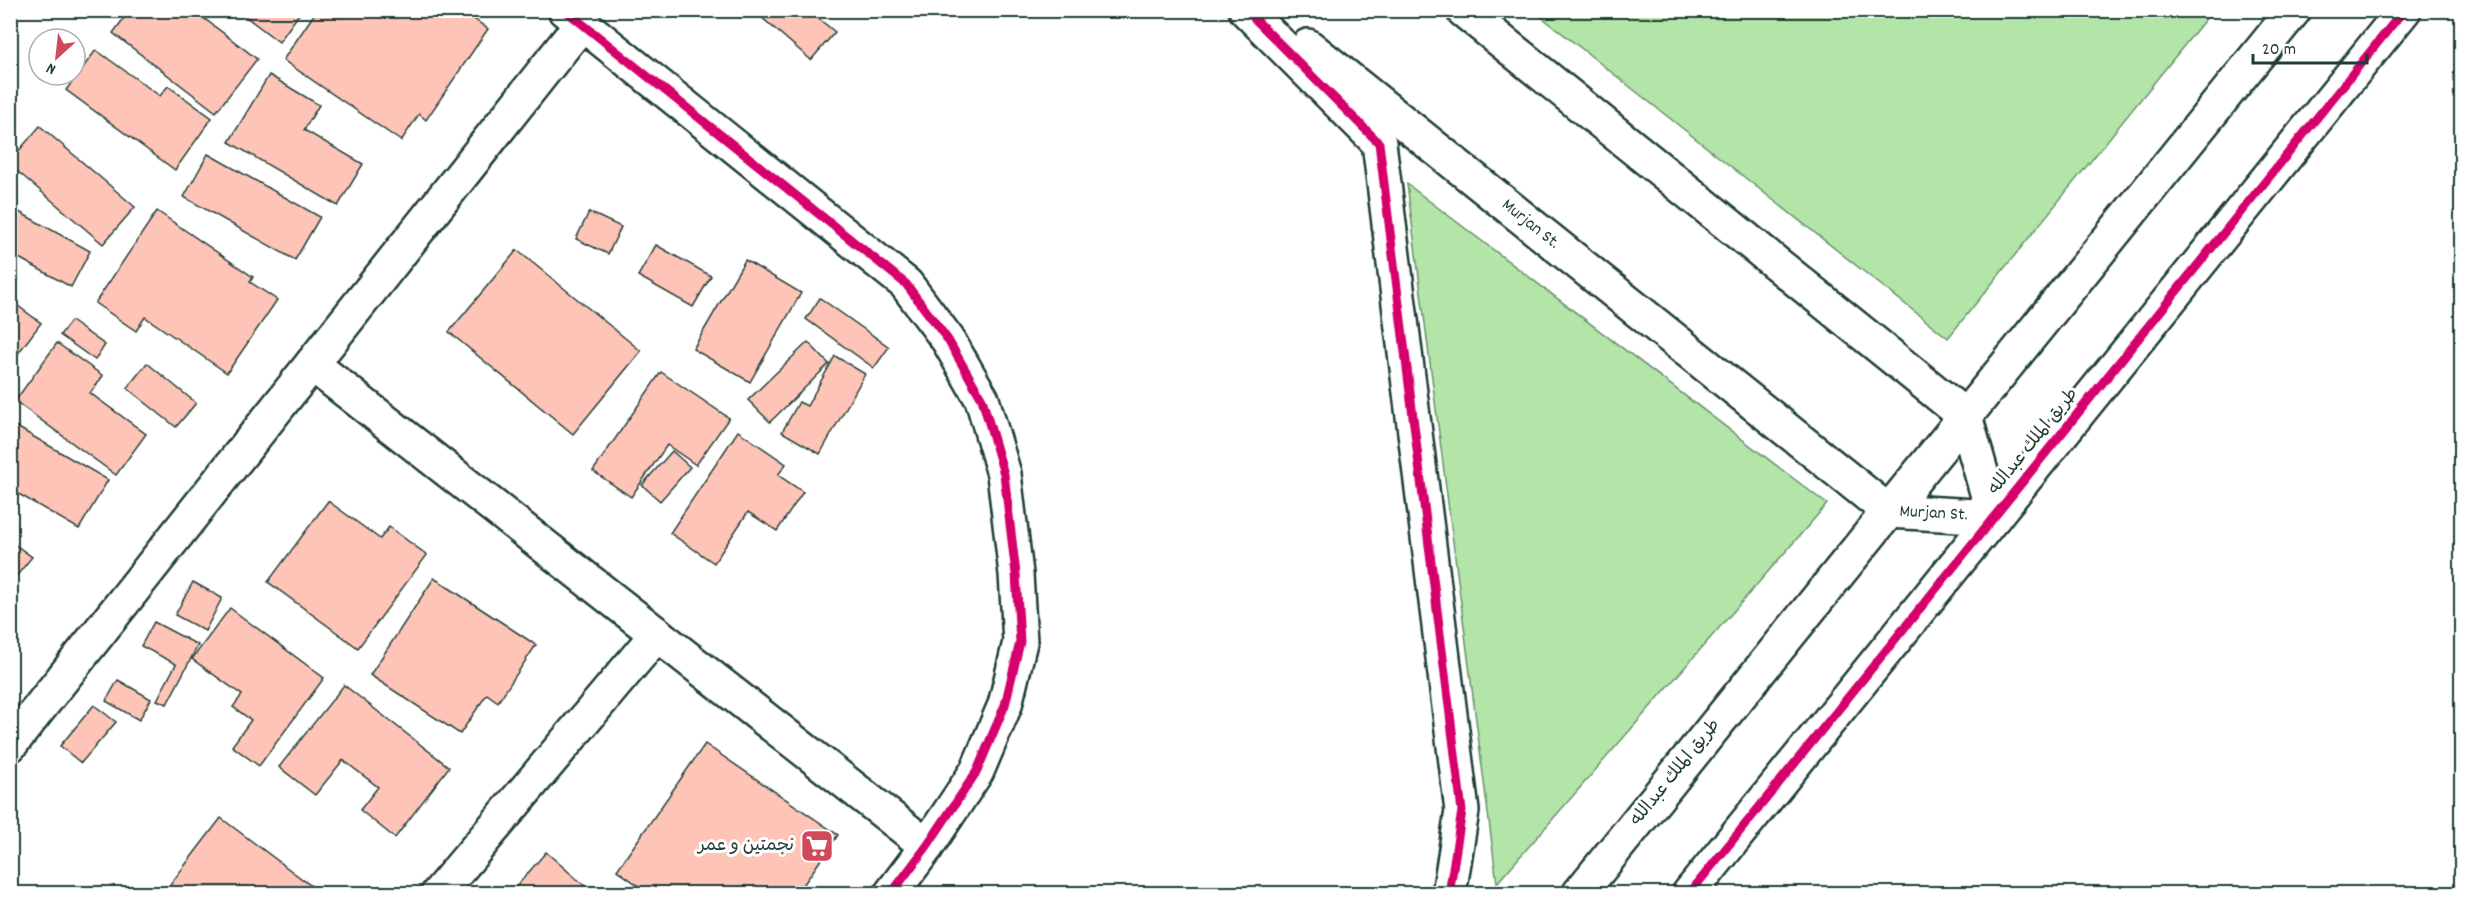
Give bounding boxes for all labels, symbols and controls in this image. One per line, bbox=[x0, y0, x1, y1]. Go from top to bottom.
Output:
north arrow bbox=[27, 27, 87, 87]
scale bar bbox=[2253, 27, 2367, 65]
text: 20 m bbox=[2262, 38, 2296, 63]
text: N bbox=[42, 56, 60, 80]
street label: Murjan St. bbox=[1496, 193, 1565, 255]
street label: طريق الملك عبدالله bbox=[1983, 383, 2085, 501]
street label: Murjan St. bbox=[1899, 499, 1968, 528]
street label: طريق الملك عبدالله bbox=[1625, 714, 1727, 832]
supermarket icon: نجمتين و عمر bbox=[799, 828, 835, 864]
place label: نجمتين و عمر bbox=[696, 834, 794, 859]

